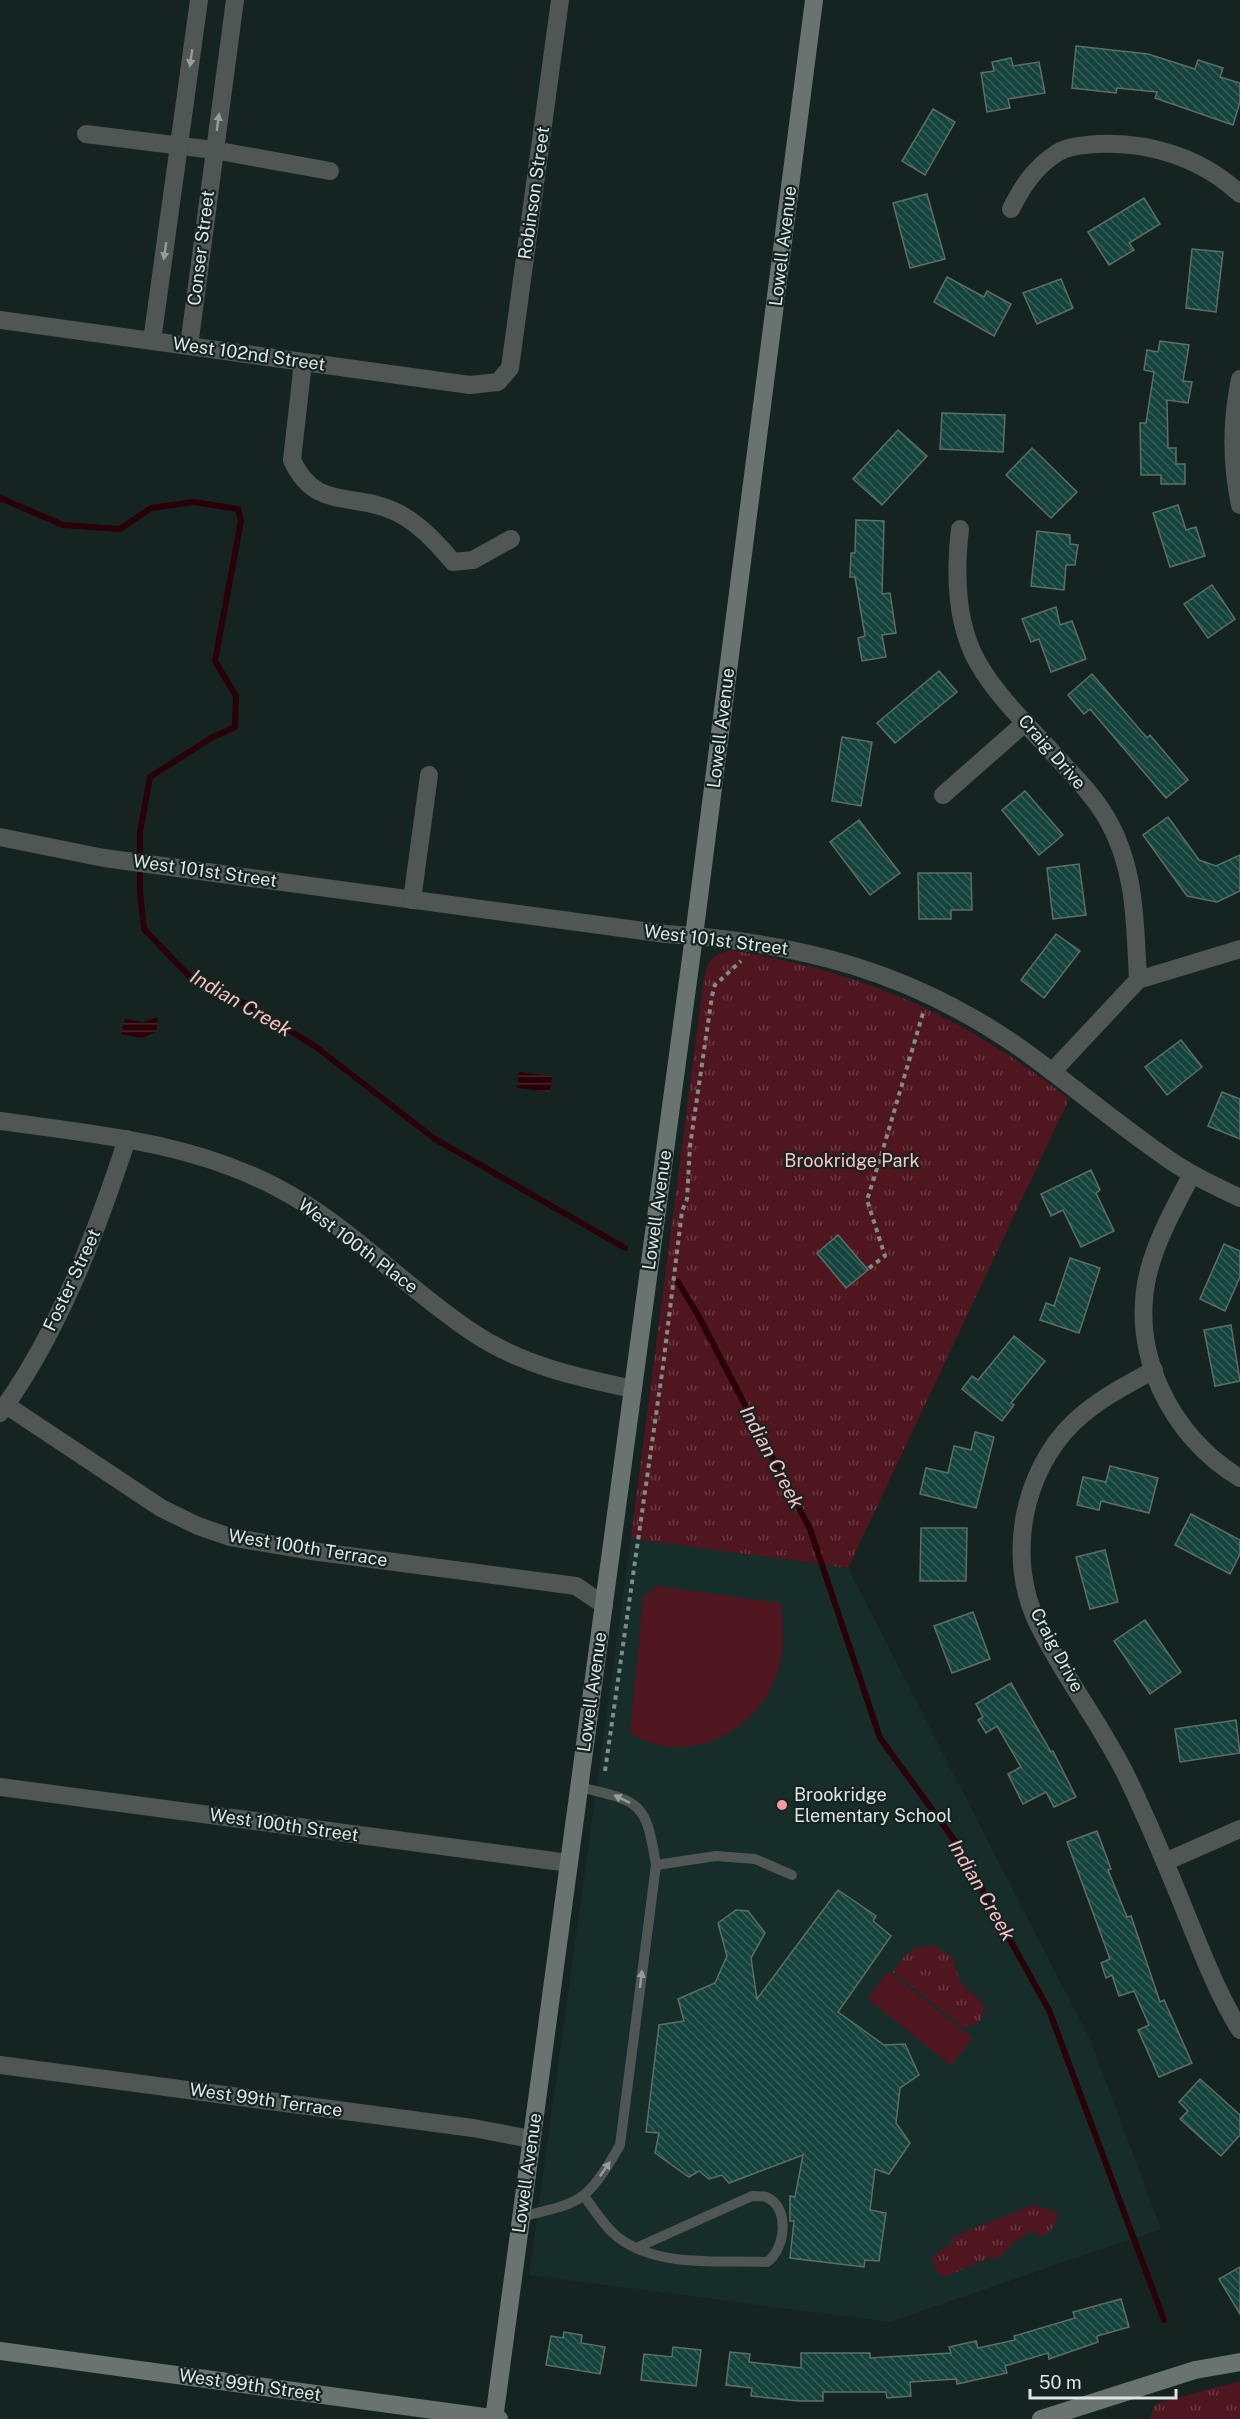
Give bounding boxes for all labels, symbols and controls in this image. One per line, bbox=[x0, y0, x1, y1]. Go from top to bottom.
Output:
one-way arrow bbox=[186, 49, 196, 68]
one-way arrow bbox=[214, 112, 223, 131]
street label: Robinson Street bbox=[514, 125, 553, 261]
street label: Lowell Avenue bbox=[765, 185, 800, 307]
street label: Conser Street bbox=[183, 189, 218, 307]
one-way arrow bbox=[160, 242, 169, 261]
street label: West 102nd Street bbox=[171, 332, 327, 375]
street label: Lowell Avenue bbox=[703, 667, 738, 789]
street label: Craig Drive bbox=[1014, 710, 1091, 793]
street label: West 101st Street bbox=[132, 850, 278, 891]
street label: West 101st Street bbox=[643, 920, 789, 959]
water label: Indian Creek bbox=[186, 964, 296, 1042]
street label: Lowell Avenue bbox=[638, 1149, 675, 1271]
park label: Brookridge Park bbox=[784, 1150, 920, 1171]
street label: West 100th Place bbox=[294, 1194, 422, 1297]
street label: Foster Street bbox=[39, 1225, 104, 1334]
water label: Indian Creek bbox=[735, 1401, 809, 1513]
street label: West 100th Terrace bbox=[227, 1525, 389, 1570]
street label: Craig Drive bbox=[1027, 1604, 1088, 1695]
street label: Lowell Avenue bbox=[573, 1631, 610, 1753]
place label: Brookridge Elementary School bbox=[794, 1784, 952, 1826]
one-way arrow bbox=[613, 1794, 631, 1804]
marker: Brookridge Elementary School bbox=[775, 1798, 789, 1812]
street label: West 100th Street bbox=[208, 1804, 360, 1845]
water label: Indian Creek bbox=[943, 1835, 1021, 1945]
one-way arrow bbox=[637, 1970, 646, 1989]
street label: West 99th Terrace bbox=[188, 2078, 344, 2121]
street label: Lowell Avenue bbox=[508, 2112, 545, 2234]
one-way arrow bbox=[599, 2161, 611, 2177]
scale bar bbox=[1030, 2362, 1176, 2400]
street label: West 99th Street bbox=[178, 2364, 323, 2405]
text: 50 m bbox=[1039, 2372, 1082, 2393]

